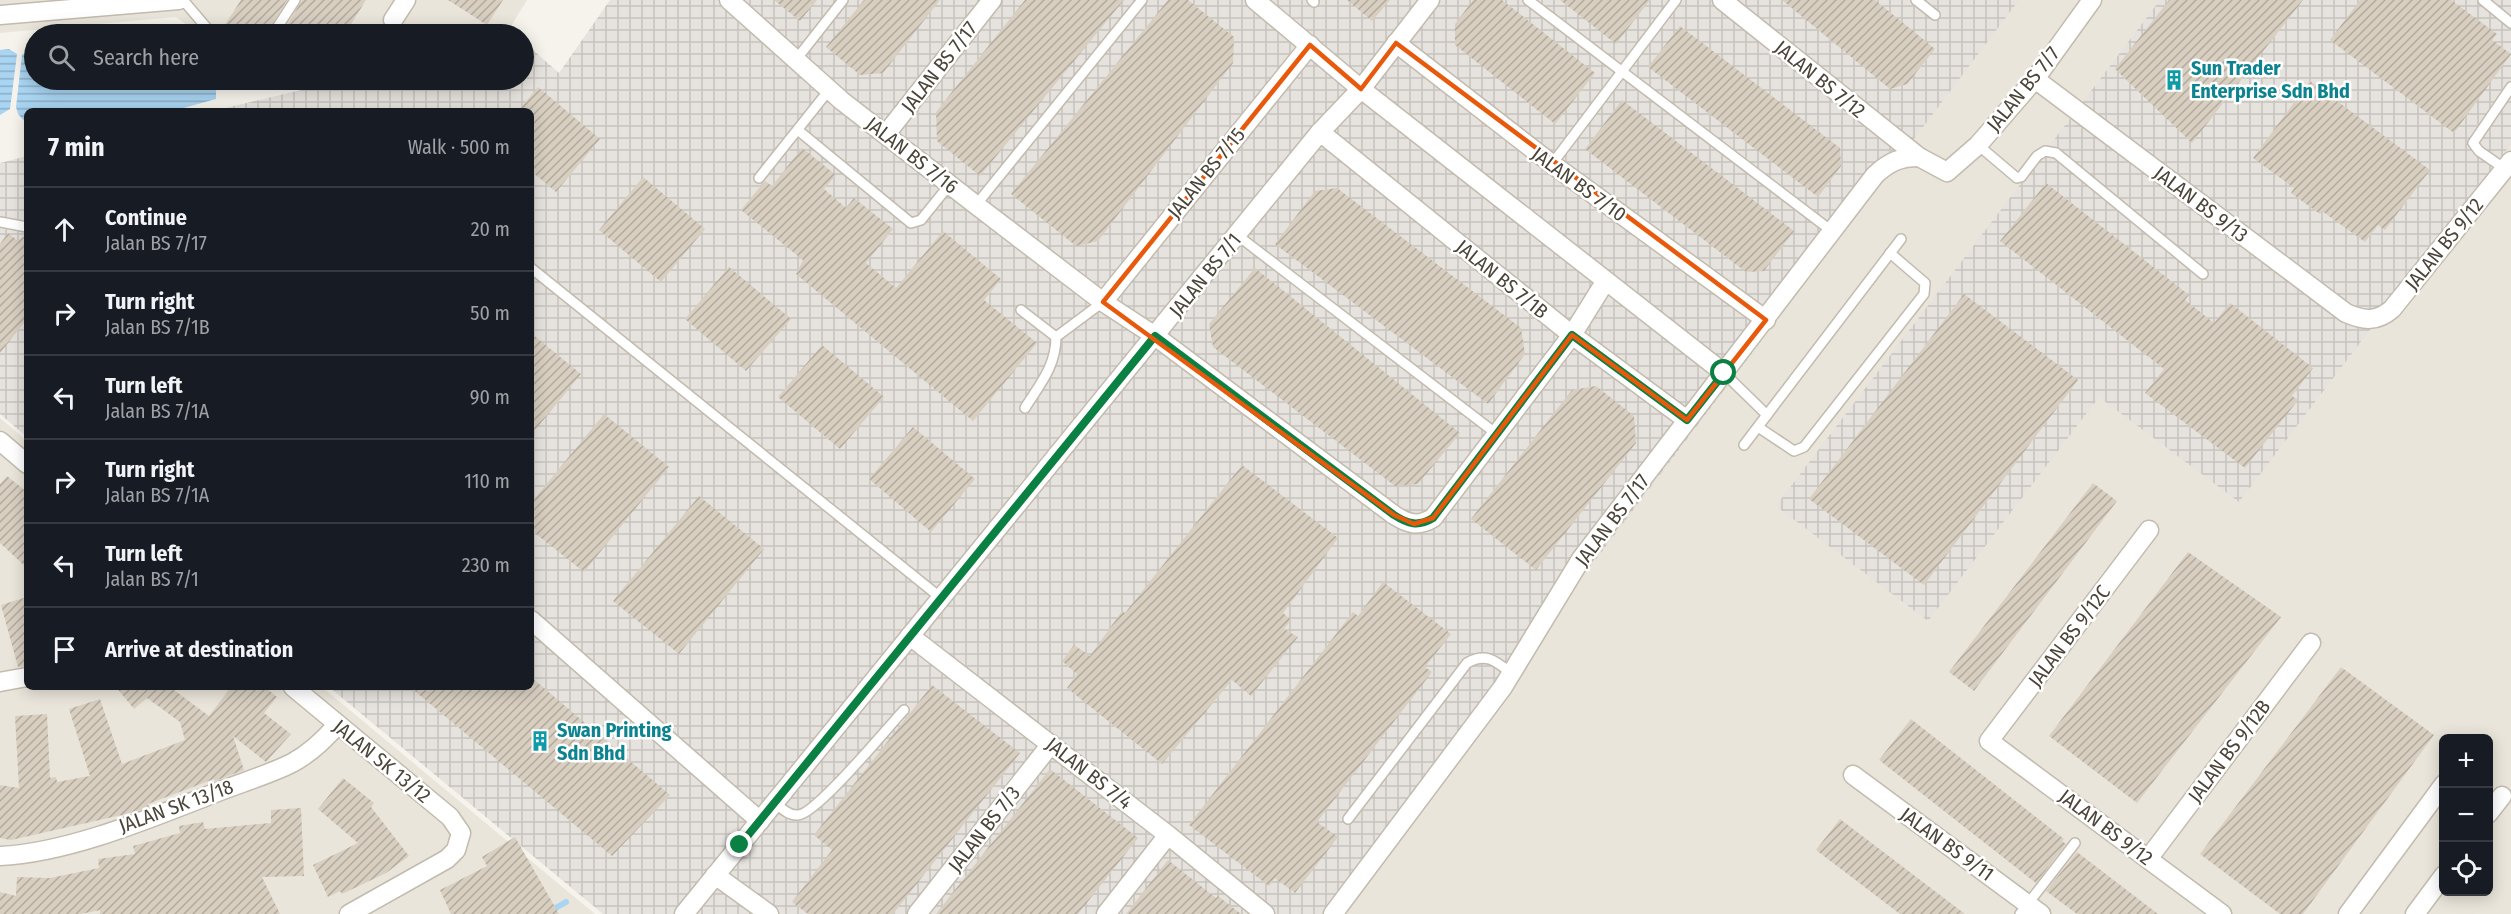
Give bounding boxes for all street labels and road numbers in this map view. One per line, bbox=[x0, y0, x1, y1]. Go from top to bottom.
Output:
street label: JALAN BS 7/17 bbox=[896, 17, 982, 117]
street label: JALAN BS 7/12 bbox=[1770, 35, 1870, 123]
street label: JALAN BS 7/7 bbox=[1982, 42, 2064, 136]
street label: JALAN BS 7/16 bbox=[861, 112, 963, 199]
street label: JALAN BS 7/15 bbox=[1162, 123, 1250, 223]
street label: JALAN BS 7/10 bbox=[1527, 142, 1631, 226]
street label: JALAN BS 9/13 bbox=[2149, 161, 2253, 247]
street label: JALAN BS 9/12 bbox=[2400, 193, 2488, 295]
street label: JALAN BS 7/1 bbox=[1164, 228, 1246, 322]
street label: JALAN BS 7/1B bbox=[1451, 235, 1553, 323]
street label: JALAN BS 7/17 bbox=[1570, 469, 1654, 571]
street label: JALAN BS 9/12C bbox=[2023, 580, 2115, 692]
street label: JALAN BS 9/12B bbox=[2183, 695, 2275, 807]
street label: JALAN SK 13/12 bbox=[328, 714, 436, 808]
street label: JALAN BS 7/4 bbox=[1041, 732, 1137, 814]
street label: JALAN SK 13/18 bbox=[116, 774, 236, 838]
street label: JALAN BS 7/3 bbox=[943, 781, 1025, 877]
street label: JALAN BS 9/12 bbox=[2054, 784, 2158, 870]
street label: JALAN BS 9/11 bbox=[1896, 802, 1998, 886]

